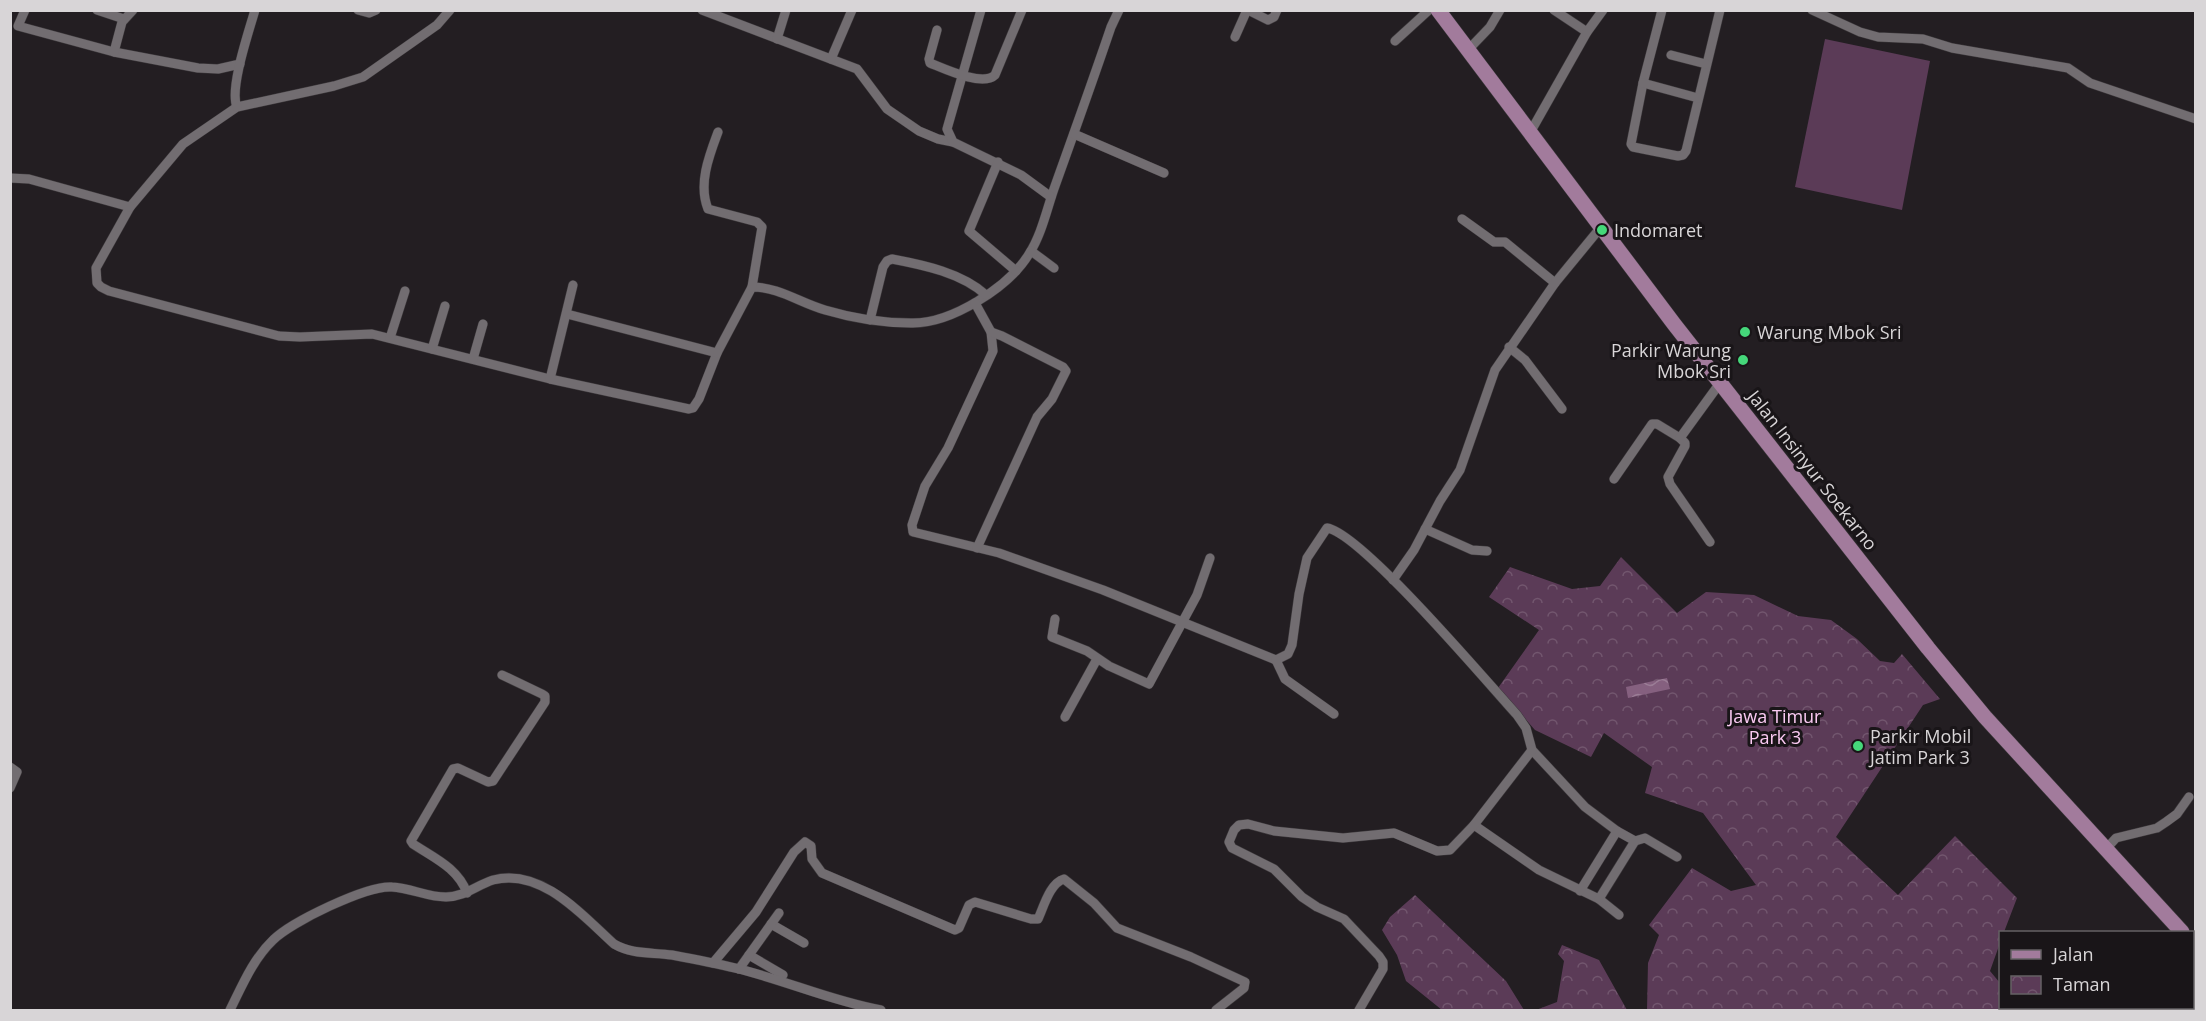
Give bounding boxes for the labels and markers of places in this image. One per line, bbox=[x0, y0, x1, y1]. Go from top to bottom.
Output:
place label: Indomaret bbox=[1614, 218, 1702, 242]
marker: Indomaret bbox=[1595, 223, 1609, 237]
place label: Warung Mbok Sri bbox=[1757, 320, 1901, 344]
marker: Warung Mbok Sri bbox=[1738, 325, 1752, 339]
place label: Parkir Warung Mbok Sri bbox=[1611, 338, 1731, 383]
marker: Parkir Warung Mbok Sri bbox=[1736, 353, 1750, 367]
place label: Parkir Mobil Jatim Park 3 bbox=[1868, 724, 1971, 769]
marker: Parkir Mobil Jatim Park 3 bbox=[1851, 739, 1865, 753]

